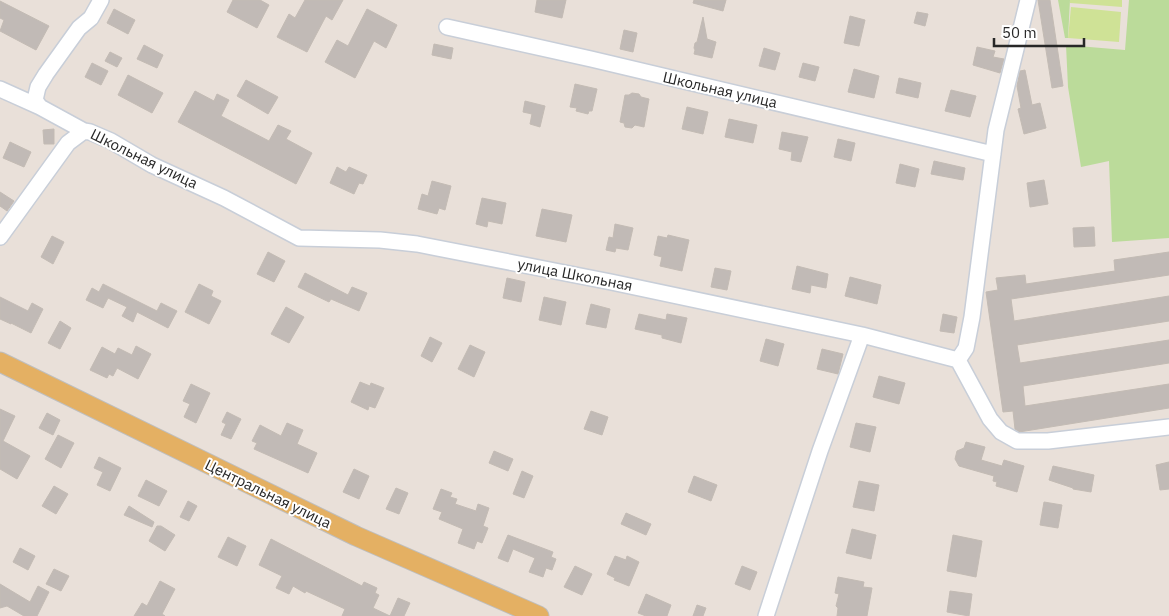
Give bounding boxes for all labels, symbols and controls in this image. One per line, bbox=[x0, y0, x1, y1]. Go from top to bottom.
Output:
scale bar bbox=[994, 15, 1084, 47]
text: 50 m bbox=[1002, 23, 1037, 42]
street label: Школьная улица bbox=[661, 67, 779, 112]
street label: Школьная улица bbox=[88, 124, 201, 193]
street label: улица Школьная bbox=[516, 254, 634, 295]
street label: Центральная улица bbox=[202, 455, 334, 532]

